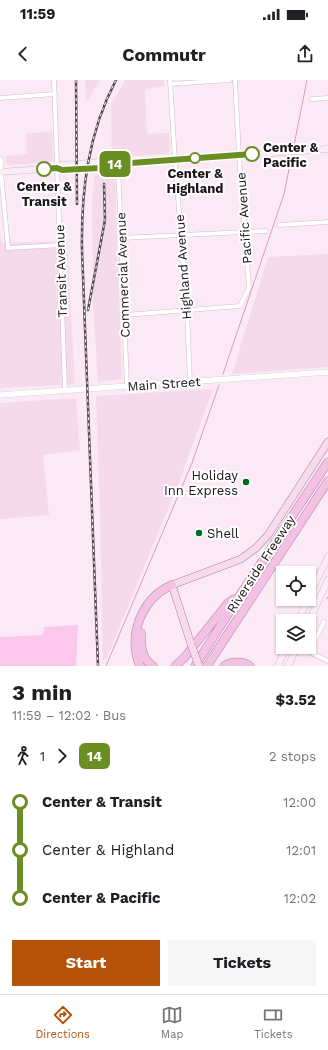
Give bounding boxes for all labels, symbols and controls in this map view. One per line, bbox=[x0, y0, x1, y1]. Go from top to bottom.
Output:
text: 11:59 bbox=[20, 5, 55, 23]
icon: back bbox=[12, 43, 34, 65]
icon: share bbox=[294, 43, 316, 65]
text: Commutr bbox=[122, 44, 206, 65]
place label: Center & Pacific bbox=[263, 140, 319, 170]
marker: Center & Pacific bbox=[244, 146, 260, 162]
line badge: 14 bbox=[97, 151, 133, 177]
marker: Center & Highland bbox=[189, 152, 201, 164]
text: 14 bbox=[107, 156, 123, 172]
marker: Center & Transit bbox=[36, 161, 52, 177]
place label: Center & Highland bbox=[167, 166, 223, 196]
street label: Pacific Avenue bbox=[233, 172, 255, 264]
place label: Center & Transit bbox=[16, 179, 72, 209]
street label: Commercial Avenue bbox=[113, 212, 133, 338]
street label: Highland Avenue bbox=[172, 214, 194, 320]
street label: Transit Avenue bbox=[52, 224, 70, 318]
street label: Main Street bbox=[127, 374, 202, 394]
place label: Holiday Inn Express bbox=[164, 468, 238, 498]
marker: Holiday Inn Express bbox=[241, 477, 251, 487]
street label: Riverside Freeway bbox=[224, 512, 298, 616]
place label: Shell bbox=[207, 526, 239, 541]
marker: Shell bbox=[194, 528, 204, 538]
map controls bbox=[276, 566, 316, 654]
button: locate bbox=[276, 566, 316, 606]
button: layers bbox=[276, 614, 316, 654]
text: 3 min bbox=[12, 680, 72, 705]
text: $3.52 bbox=[275, 691, 316, 709]
text: 11:59 – 12:02 · Bus bbox=[12, 708, 126, 723]
icon: walk bbox=[12, 745, 34, 767]
icon: forward bbox=[51, 745, 73, 767]
text: 14 bbox=[87, 748, 102, 764]
text: 1 bbox=[40, 749, 45, 764]
text: 2 stops bbox=[269, 749, 316, 764]
text: Center & Transit bbox=[42, 793, 162, 811]
text: 12:00 bbox=[283, 795, 316, 810]
text: Center & Highland bbox=[42, 841, 174, 859]
text: 12:01 bbox=[286, 843, 316, 858]
text: Center & Pacific bbox=[42, 889, 161, 907]
text: 12:02 bbox=[284, 891, 316, 906]
button: Start bbox=[12, 940, 160, 986]
button: Tickets bbox=[168, 940, 316, 986]
tab: Directions bbox=[35, 1004, 90, 1041]
tab: Map bbox=[161, 1004, 183, 1041]
tab: Tickets bbox=[254, 1004, 292, 1041]

